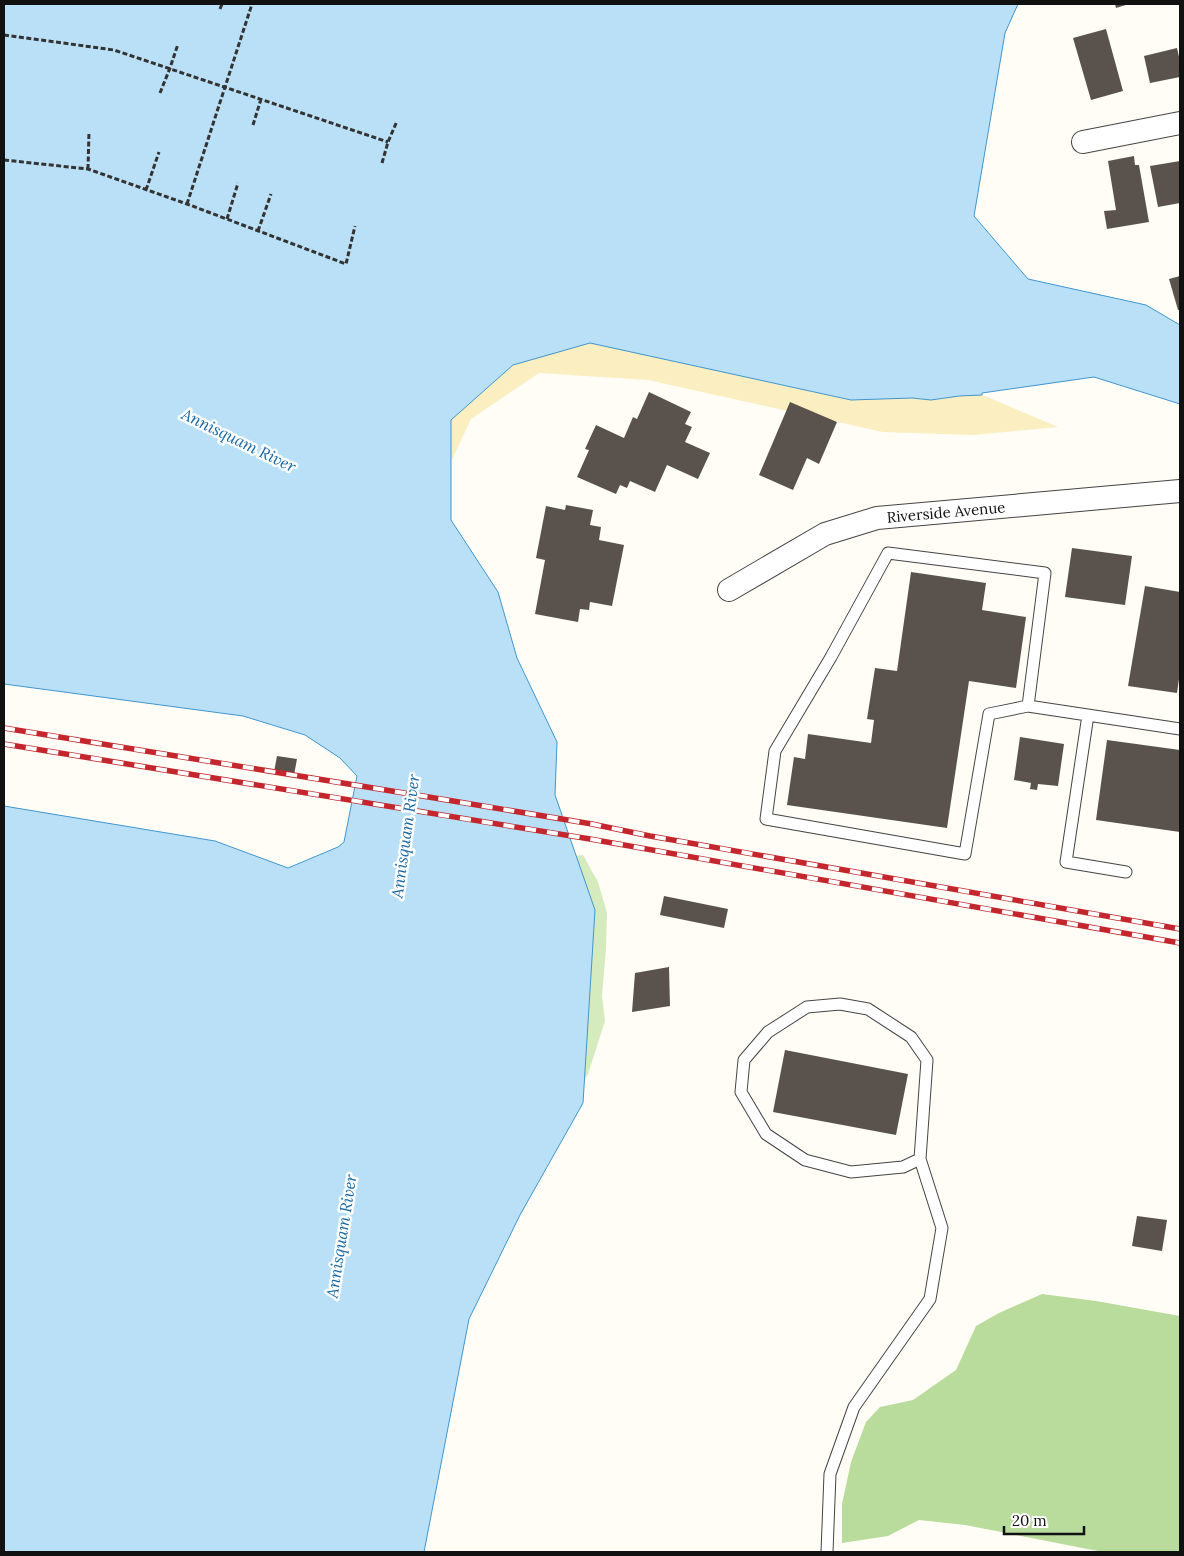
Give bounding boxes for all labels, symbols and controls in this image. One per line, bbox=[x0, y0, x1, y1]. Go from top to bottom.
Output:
water label: Annisquam River bbox=[178, 403, 300, 477]
street label: Riverside Avenue bbox=[886, 497, 1006, 527]
water label: Annisquam River bbox=[386, 772, 424, 900]
water label: Annisquam River bbox=[321, 1172, 361, 1300]
scale bar bbox=[1004, 1504, 1084, 1536]
text: 20 m bbox=[1012, 1511, 1047, 1530]

